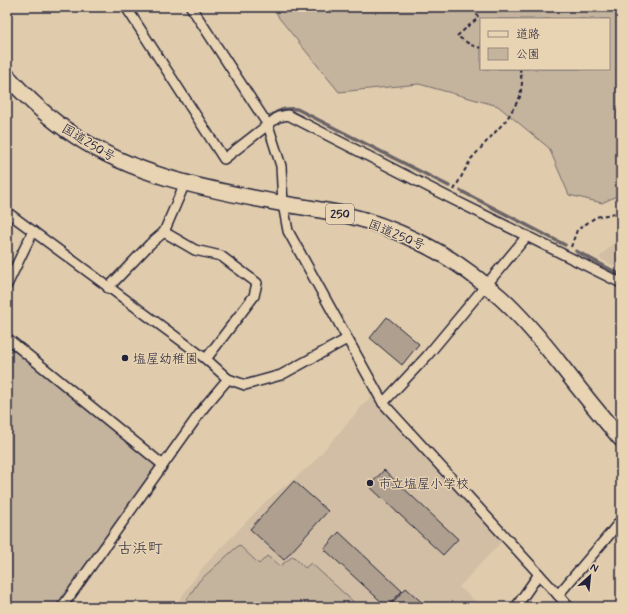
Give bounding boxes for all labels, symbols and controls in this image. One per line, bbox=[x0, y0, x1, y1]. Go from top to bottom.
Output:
legend bbox=[480, 18, 610, 70]
text: 道路 bbox=[516, 27, 540, 43]
text: 公園 bbox=[516, 47, 540, 63]
street label: 国道250号 bbox=[58, 121, 118, 166]
road number: 250 bbox=[326, 204, 354, 224]
street label: 国道250号 bbox=[365, 216, 427, 255]
place label: 塩屋幼稚園 bbox=[133, 351, 198, 368]
marker: 塩屋幼稚園 bbox=[120, 353, 130, 363]
place label: 市立塩屋小学校 bbox=[378, 476, 469, 493]
marker: 市立塩屋小学校 bbox=[365, 478, 375, 488]
district label: 古浜町 bbox=[117, 539, 163, 559]
north arrow bbox=[570, 556, 610, 596]
text: N bbox=[588, 560, 601, 576]

